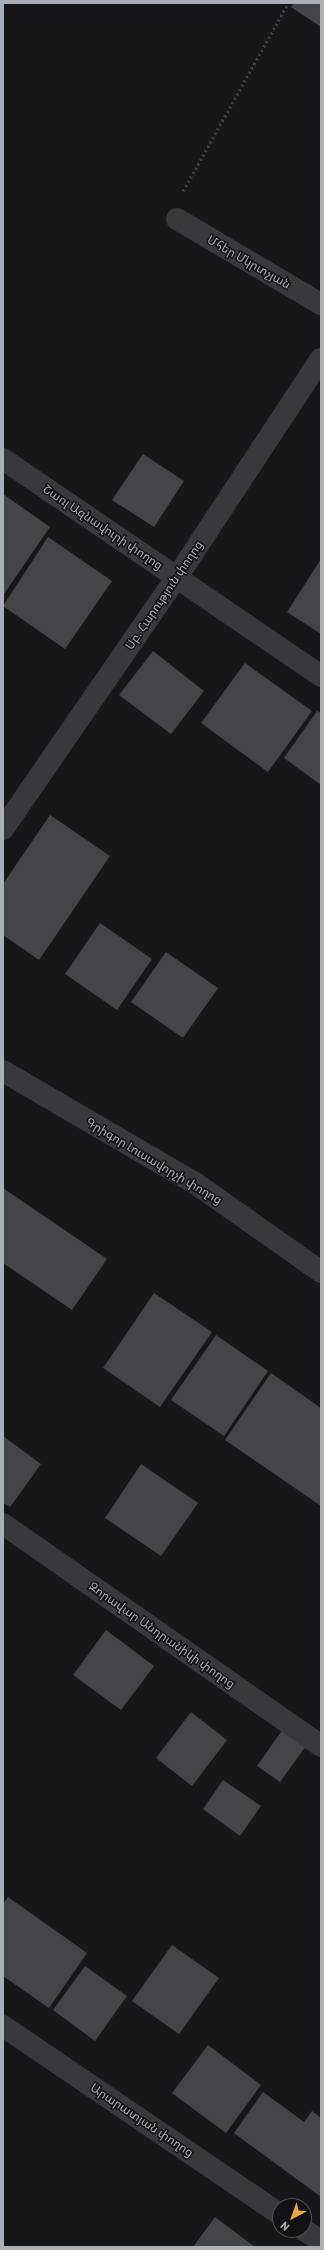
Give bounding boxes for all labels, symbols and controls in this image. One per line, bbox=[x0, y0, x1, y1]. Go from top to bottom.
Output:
street label: Մհեր Մկրտչյան bbox=[205, 232, 293, 292]
street label: Շառլ Ազնավուրի փողոց bbox=[40, 482, 166, 572]
street label: Սբ. Հարություն փողոց bbox=[122, 538, 206, 652]
street label: Գրիգոր Լուսավորչի փողոց bbox=[83, 1115, 225, 1207]
street label: Զորավար Անդրանիկի փողոց bbox=[86, 1579, 238, 1691]
street label: Արարատյան փողոց bbox=[88, 2080, 196, 2160]
north arrow bbox=[272, 2198, 312, 2238]
text: N bbox=[277, 2219, 291, 2234]

